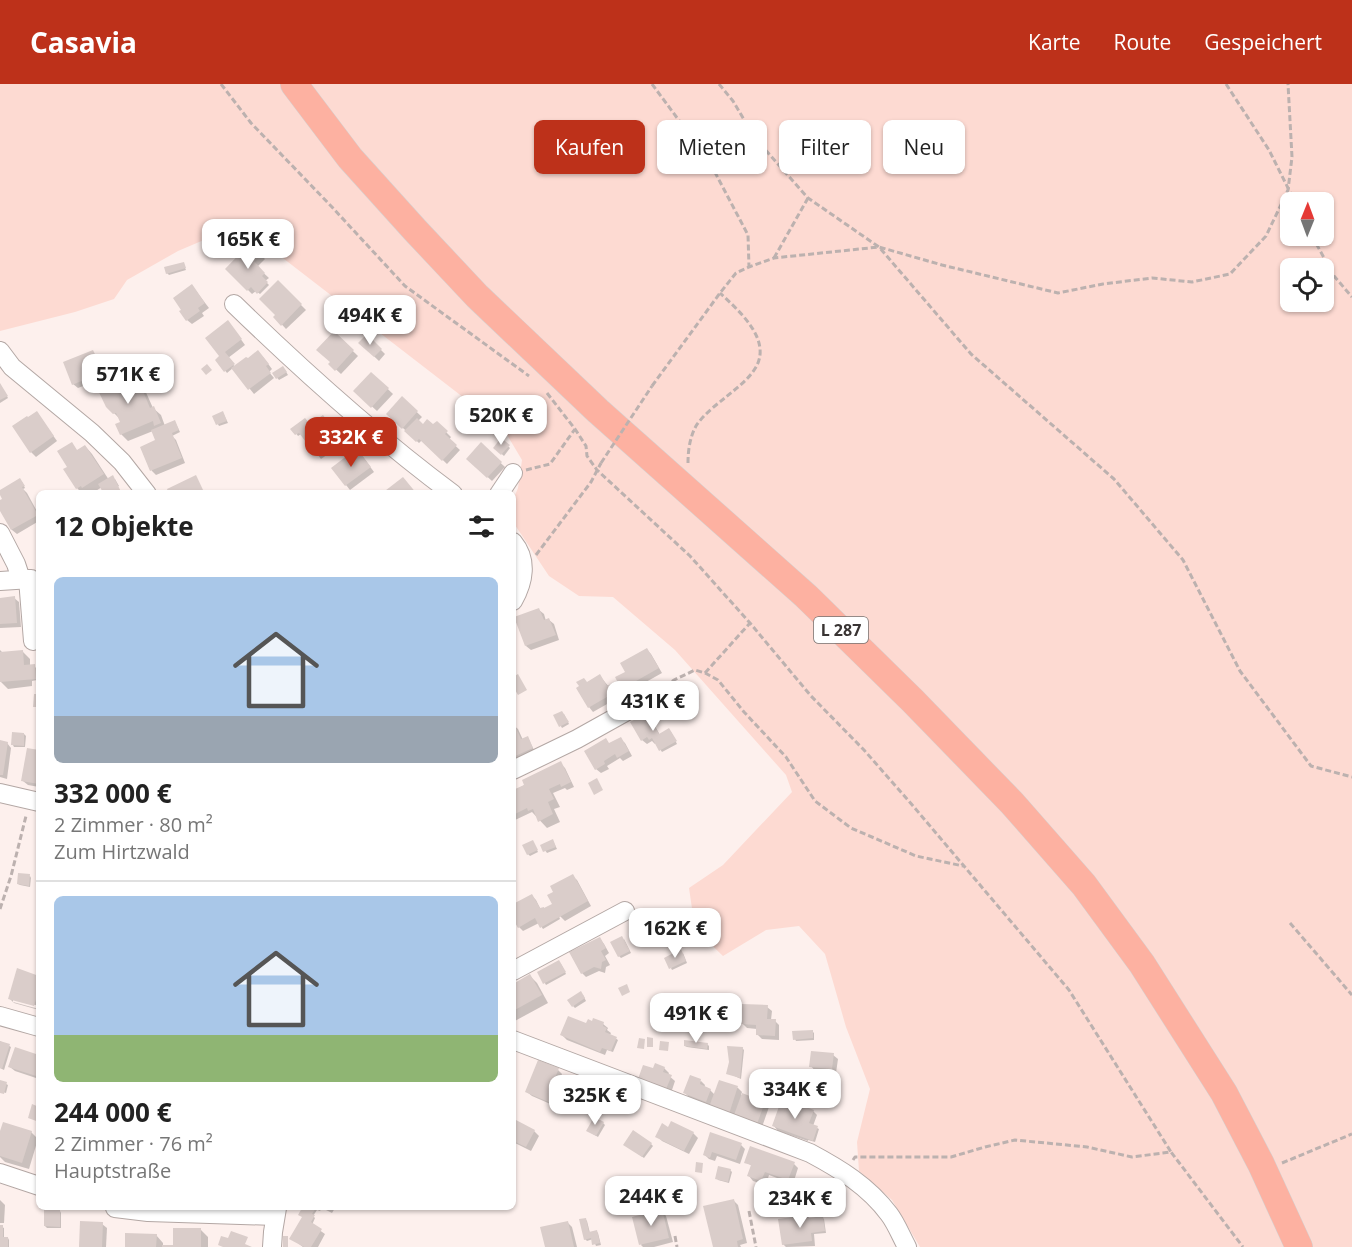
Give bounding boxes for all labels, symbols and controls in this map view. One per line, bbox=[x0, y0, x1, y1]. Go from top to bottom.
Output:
text: Casavia bbox=[30, 23, 137, 61]
text: Karte bbox=[1028, 28, 1080, 56]
text: Route bbox=[1113, 28, 1171, 56]
text: Gespeichert bbox=[1204, 28, 1322, 56]
chip: Kaufen bbox=[534, 120, 645, 174]
chip: Mieten bbox=[657, 120, 767, 174]
chip: Filter bbox=[779, 120, 871, 174]
chip: Neu bbox=[883, 120, 965, 174]
north arrow bbox=[1280, 192, 1334, 246]
map controls bbox=[1280, 192, 1334, 312]
pin: 165K € bbox=[199, 219, 297, 270]
text: 165K € bbox=[216, 225, 280, 252]
button: locate bbox=[1280, 258, 1334, 312]
pin: 494K € bbox=[321, 295, 419, 346]
text: 494K € bbox=[338, 301, 402, 328]
pin: 571K € bbox=[79, 354, 177, 405]
text: 571K € bbox=[96, 360, 160, 387]
pin: 520K € bbox=[452, 395, 550, 446]
text: 520K € bbox=[469, 401, 533, 428]
pin: 332K € bbox=[302, 417, 400, 468]
text: 332K € bbox=[319, 423, 383, 450]
text: 12 Objekte bbox=[54, 508, 194, 544]
icon: filters bbox=[465, 510, 498, 543]
icon: home bbox=[222, 616, 330, 724]
road number: L 287 bbox=[814, 617, 868, 643]
pin: 431K € bbox=[604, 681, 702, 732]
text: 431K € bbox=[621, 687, 685, 714]
text: 332 000 € bbox=[54, 775, 172, 811]
text: 2 Zimmer · 80 m² bbox=[54, 811, 213, 838]
text: Zum Hirtzwald bbox=[54, 838, 190, 865]
pin: 162K € bbox=[626, 908, 724, 959]
text: 162K € bbox=[643, 914, 707, 941]
icon: home bbox=[222, 935, 330, 1043]
pin: 491K € bbox=[647, 993, 745, 1044]
text: 491K € bbox=[664, 999, 728, 1026]
pin: 334K € bbox=[746, 1069, 844, 1120]
pin: 325K € bbox=[546, 1075, 644, 1126]
text: 334K € bbox=[763, 1075, 827, 1102]
text: 325K € bbox=[563, 1081, 627, 1108]
text: 244 000 € bbox=[54, 1094, 172, 1130]
text: 2 Zimmer · 76 m² bbox=[54, 1130, 213, 1157]
text: Hauptstraße bbox=[54, 1157, 171, 1184]
pin: 244K € bbox=[602, 1176, 700, 1227]
pin: 234K € bbox=[751, 1178, 849, 1229]
text: 244K € bbox=[619, 1182, 683, 1209]
text: 234K € bbox=[768, 1184, 832, 1211]

